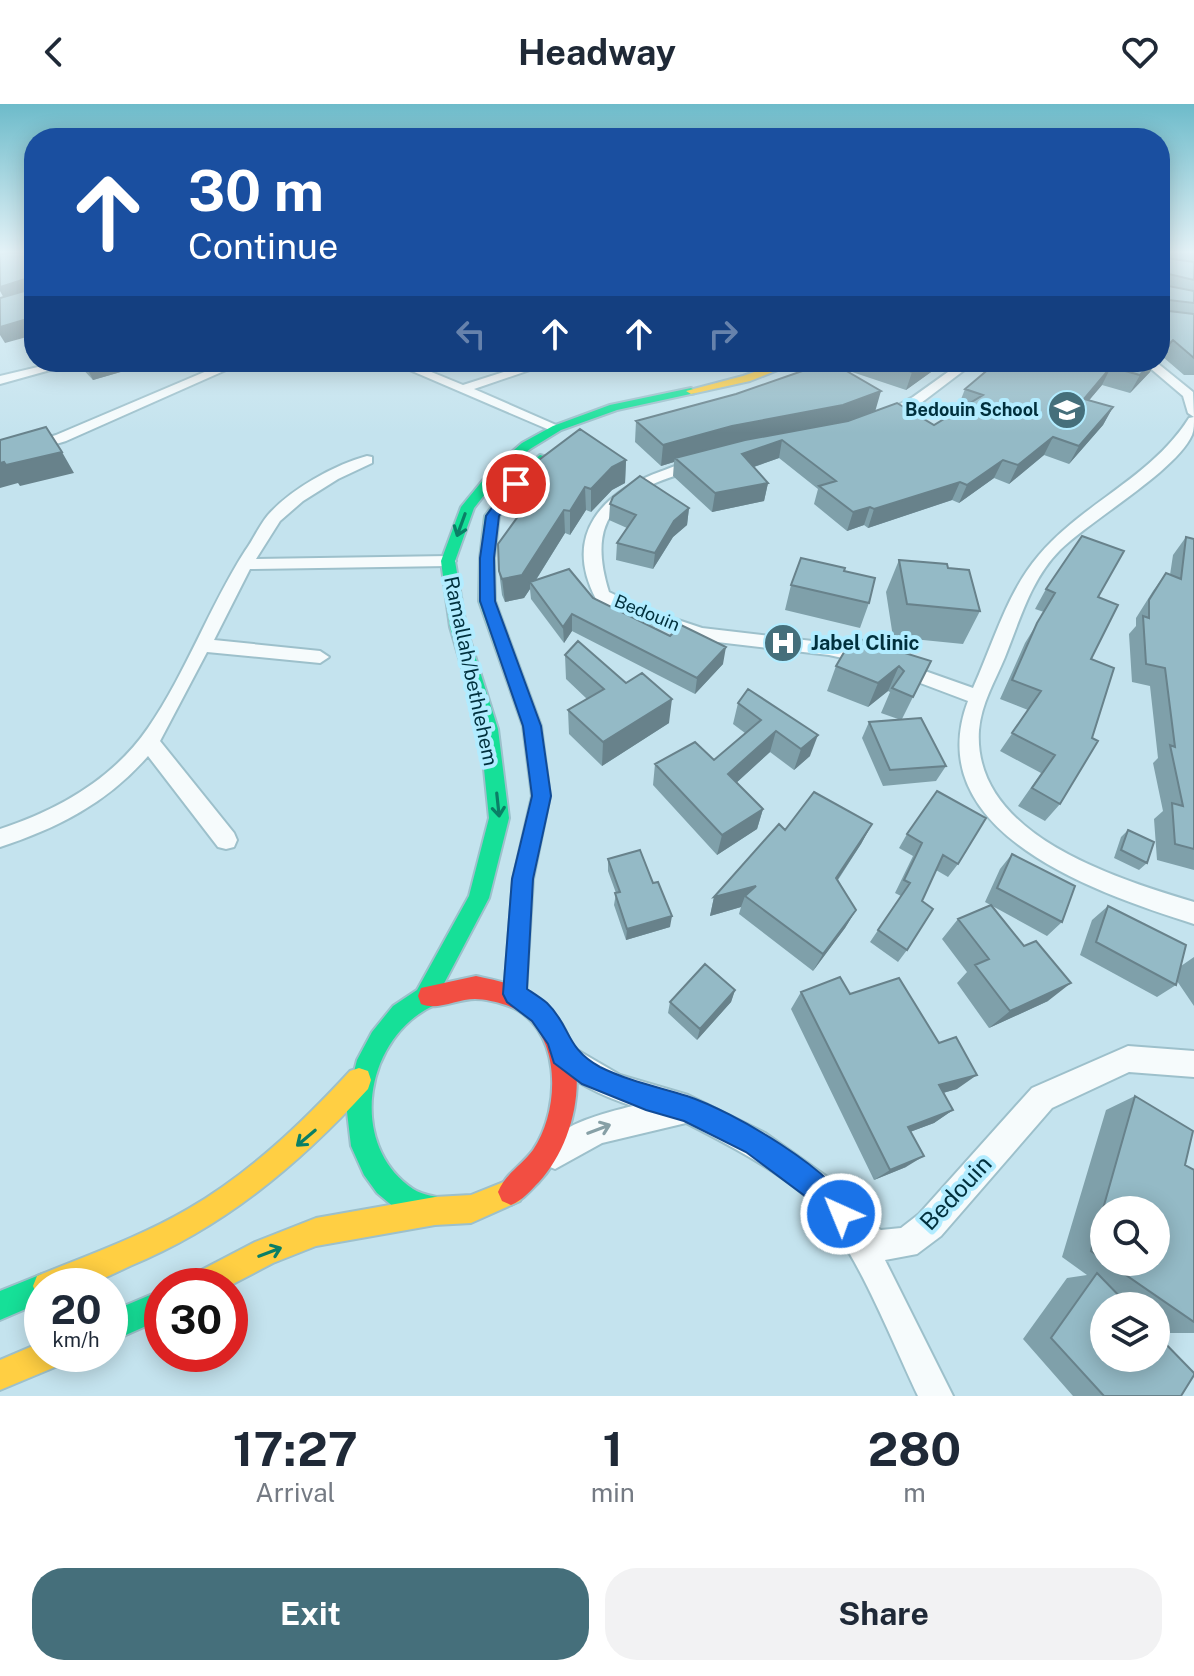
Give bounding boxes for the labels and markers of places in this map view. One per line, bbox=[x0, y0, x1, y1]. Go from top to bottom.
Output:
school or university icon: Bedouin School bbox=[1046, 389, 1088, 431]
place label: Bedouin School bbox=[905, 399, 1039, 420]
pin bbox=[482, 450, 550, 518]
hospital icon: Jabel Clinic bbox=[762, 622, 804, 664]
place label: Jabel Clinic bbox=[811, 631, 920, 655]

